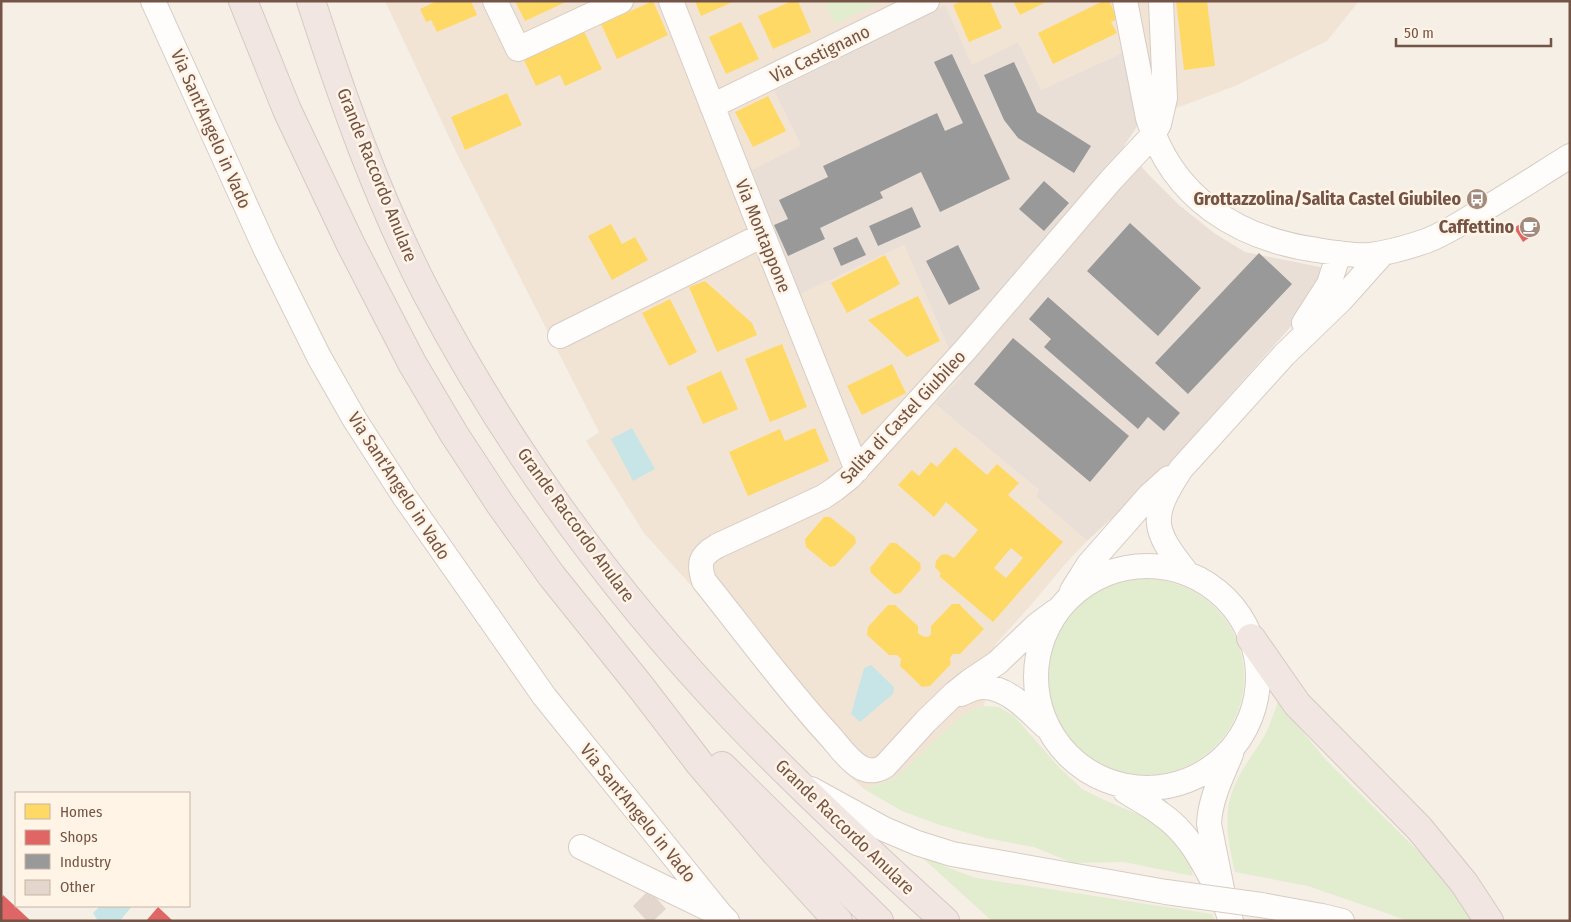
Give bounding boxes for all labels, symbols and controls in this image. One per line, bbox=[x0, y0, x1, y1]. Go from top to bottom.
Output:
scale bar bbox=[1396, 15, 1551, 47]
street label: Via Castignano bbox=[767, 20, 873, 88]
text: 50 m bbox=[1404, 24, 1434, 42]
street label: Via Sant'Angelo in Vado bbox=[166, 46, 256, 212]
street label: Grande Raccordo Anulare bbox=[332, 85, 422, 265]
street label: Via Montappone bbox=[730, 176, 796, 296]
bus stop icon: Grottazzolina/Salita Castel Giubileo bbox=[1465, 187, 1489, 211]
place label: Grottazzolina/Salita Castel Giubileo bbox=[1193, 188, 1461, 210]
cafe icon: Caffettino bbox=[1518, 215, 1542, 239]
place label: Caffettino bbox=[1439, 216, 1514, 238]
street label: Salita di Castel Giubileo bbox=[836, 346, 970, 488]
street label: Via Sant'Angelo in Vado bbox=[343, 408, 455, 564]
street label: Grande Raccordo Anulare bbox=[513, 444, 639, 607]
street label: Via Sant'Angelo in Vado bbox=[575, 739, 701, 887]
street label: Grande Raccordo Anulare bbox=[771, 755, 919, 899]
legend bbox=[15, 792, 190, 907]
text: Homes bbox=[60, 803, 102, 821]
text: Shops bbox=[60, 828, 98, 846]
text: Industry bbox=[60, 853, 111, 871]
text: Other bbox=[60, 878, 96, 896]

